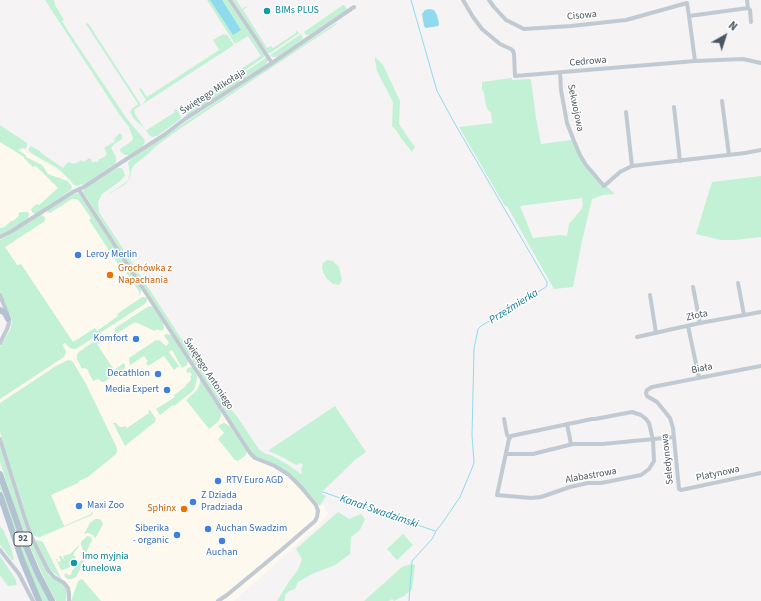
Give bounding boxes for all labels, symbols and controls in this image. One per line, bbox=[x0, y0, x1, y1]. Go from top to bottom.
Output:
place label: BIMs PLUS bbox=[275, 5, 319, 17]
marker: BIMs PLUS bbox=[262, 6, 272, 16]
street label: Cisowa bbox=[567, 9, 597, 23]
north arrow bbox=[705, 16, 745, 56]
text: N bbox=[725, 18, 740, 34]
street label: Cedrowa bbox=[569, 54, 607, 70]
street label: Świętego Mikołaja bbox=[178, 66, 248, 118]
street label: Sekwojowa bbox=[564, 83, 586, 133]
place label: Leroy Merlin bbox=[86, 249, 137, 261]
marker: Leroy Merlin bbox=[73, 250, 83, 260]
place label: Grochówka z Napachania bbox=[118, 263, 172, 286]
marker: Grochówka z Napachania bbox=[105, 270, 115, 280]
water label: Przeźmierka bbox=[487, 287, 541, 327]
street label: Złota bbox=[685, 308, 709, 324]
place label: Komfort bbox=[93, 333, 128, 345]
marker: Komfort bbox=[131, 334, 141, 344]
street label: Świętego Antoniego bbox=[180, 336, 236, 412]
street label: Biała bbox=[690, 361, 714, 377]
place label: Decathlon bbox=[107, 368, 150, 380]
marker: Decathlon bbox=[153, 369, 163, 379]
place label: Media Expert bbox=[105, 384, 159, 396]
marker: Media Expert bbox=[162, 385, 172, 395]
street label: Seledynowa bbox=[659, 433, 677, 485]
street label: Platynowa bbox=[695, 464, 741, 484]
street label: Alabastrowa bbox=[564, 466, 618, 486]
place label: RTV Euro AGD bbox=[226, 475, 283, 487]
marker: RTV Euro AGD bbox=[213, 476, 223, 486]
place label: Z Dziada Pradziada bbox=[201, 490, 243, 514]
water label: Kanał Swadzimski bbox=[338, 492, 420, 532]
marker: Z Dziada Pradziada bbox=[188, 497, 198, 507]
place label: Maxi Zoo bbox=[87, 500, 124, 512]
marker: Maxi Zoo bbox=[74, 501, 84, 511]
place label: Sphinx bbox=[147, 503, 176, 515]
marker: Sphinx bbox=[179, 504, 189, 514]
place label: Siberika - organic bbox=[133, 523, 169, 546]
place label: Auchan Swadzim bbox=[216, 523, 287, 535]
marker: Auchan Swadzim bbox=[203, 524, 213, 534]
marker: Siberika - organic bbox=[172, 530, 182, 540]
road number: 92 bbox=[14, 532, 32, 546]
marker: Auchan bbox=[217, 536, 227, 546]
place label: Auchan bbox=[206, 547, 238, 559]
place label: Imo myjnia tunelowa bbox=[82, 551, 129, 574]
marker: Imo myjnia tunelowa bbox=[69, 558, 79, 568]

